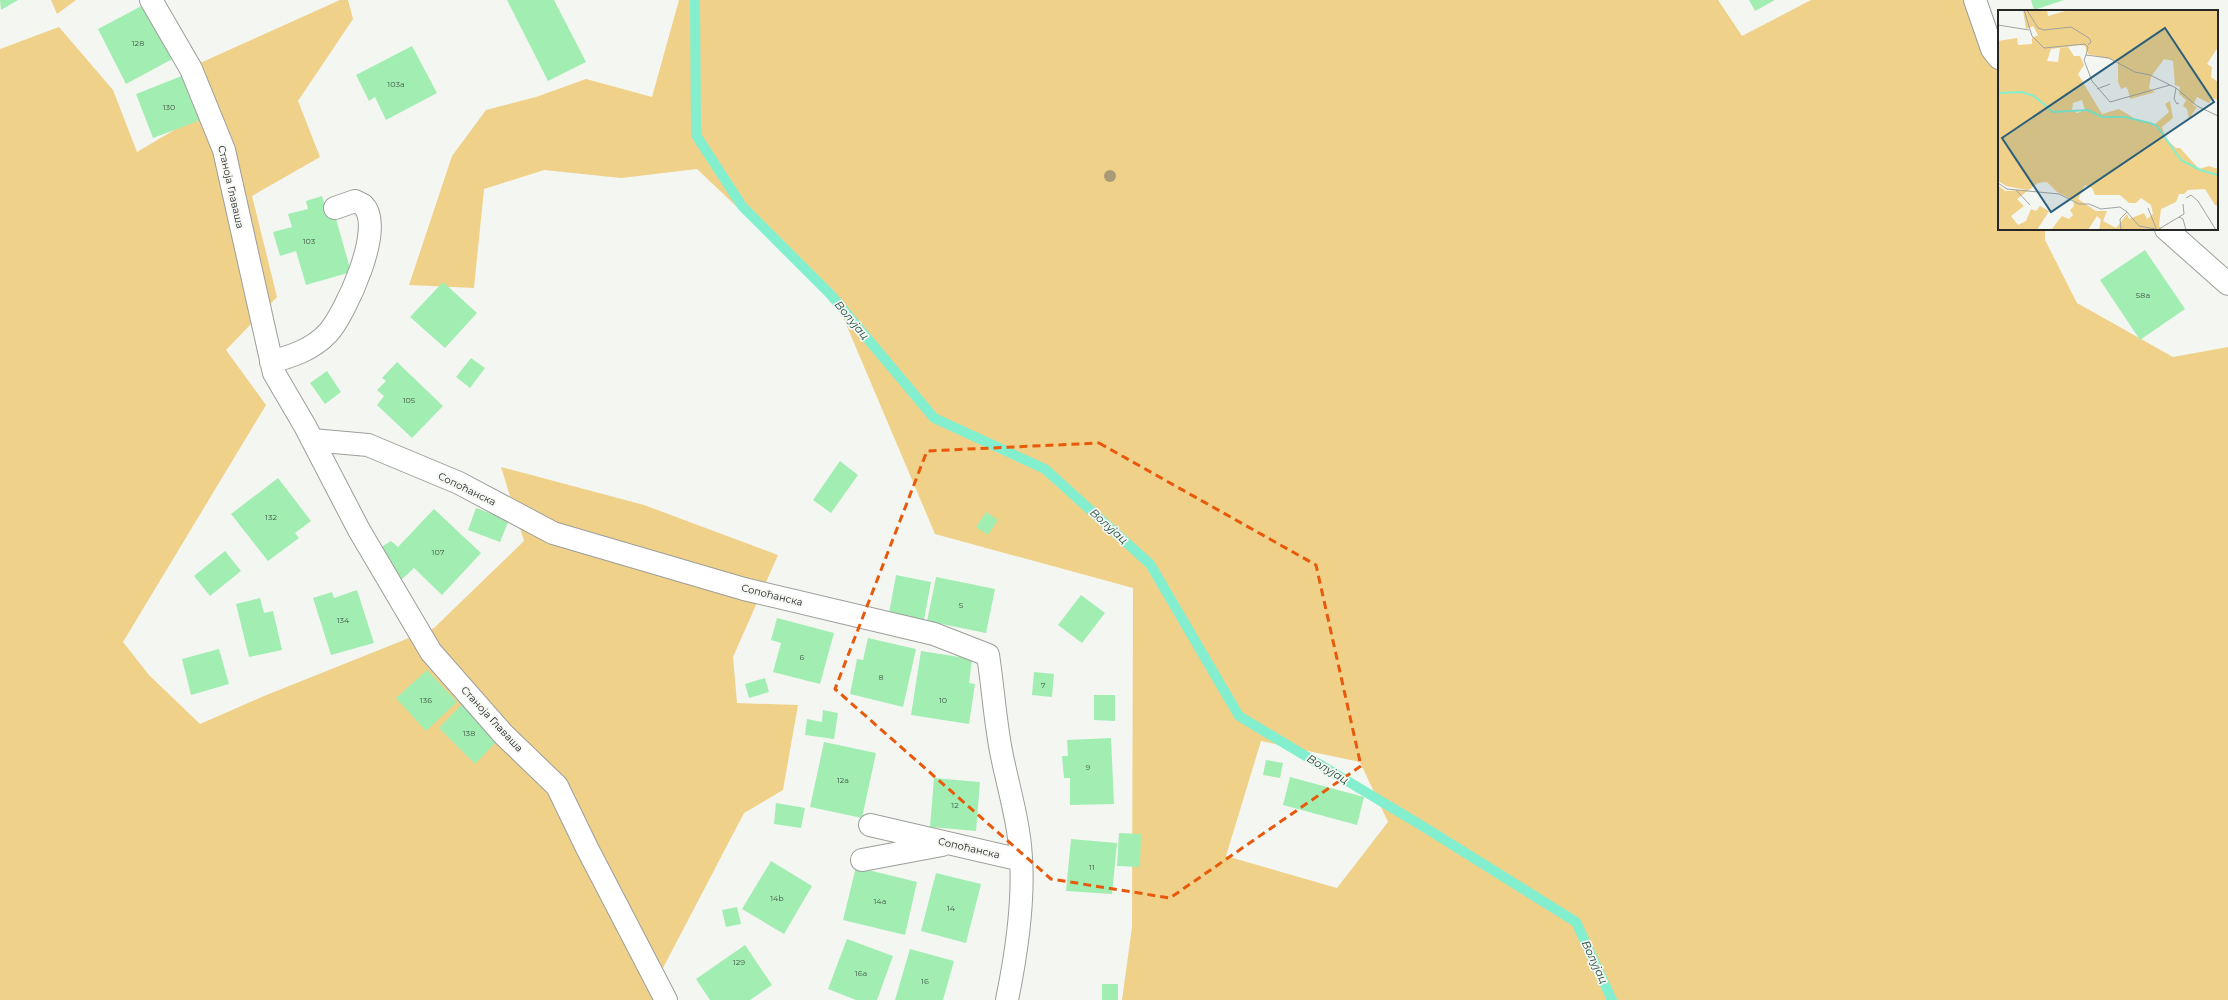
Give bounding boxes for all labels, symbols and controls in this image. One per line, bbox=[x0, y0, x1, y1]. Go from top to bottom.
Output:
inset map bbox=[1998, 10, 2218, 230]
house number: 128 bbox=[132, 38, 144, 48]
house number: 103a bbox=[387, 79, 405, 89]
house number: 130 bbox=[163, 102, 175, 112]
street label: Станоја Главаша bbox=[215, 144, 247, 230]
house number: 103 bbox=[303, 236, 316, 246]
house number: 58a bbox=[2136, 290, 2150, 300]
water label: Волујац bbox=[832, 298, 872, 342]
house number: 105 bbox=[403, 395, 416, 405]
street label: Сопоћанска bbox=[436, 469, 498, 509]
water label: Волујац bbox=[1087, 505, 1131, 547]
house number: 132 bbox=[265, 512, 277, 522]
house number: 107 bbox=[432, 547, 445, 557]
street label: Сопоћанска bbox=[740, 581, 804, 609]
house number: 5 bbox=[959, 600, 964, 610]
house number: 134 bbox=[337, 615, 350, 625]
house number: 6 bbox=[800, 652, 805, 662]
house number: 8 bbox=[878, 672, 884, 682]
house number: 7 bbox=[1041, 680, 1046, 690]
street label: Станоја Главаша bbox=[458, 683, 526, 755]
house number: 136 bbox=[420, 695, 432, 705]
house number: 10 bbox=[939, 695, 947, 705]
house number: 138 bbox=[463, 728, 475, 738]
water label: Волујац bbox=[1305, 751, 1351, 787]
house number: 9 bbox=[1086, 762, 1091, 772]
house number: 12a bbox=[837, 775, 849, 785]
house number: 12 bbox=[951, 800, 959, 810]
street label: Сопоћанска bbox=[937, 835, 1001, 861]
house number: 11 bbox=[1089, 862, 1095, 872]
house number: 14b bbox=[770, 893, 784, 903]
house number: 14a bbox=[873, 896, 887, 906]
house number: 14 bbox=[947, 903, 956, 913]
water label: Волујац bbox=[1579, 938, 1611, 986]
house number: 129 bbox=[733, 957, 745, 967]
house number: 16a bbox=[855, 968, 867, 978]
house number: 16 bbox=[921, 976, 929, 986]

